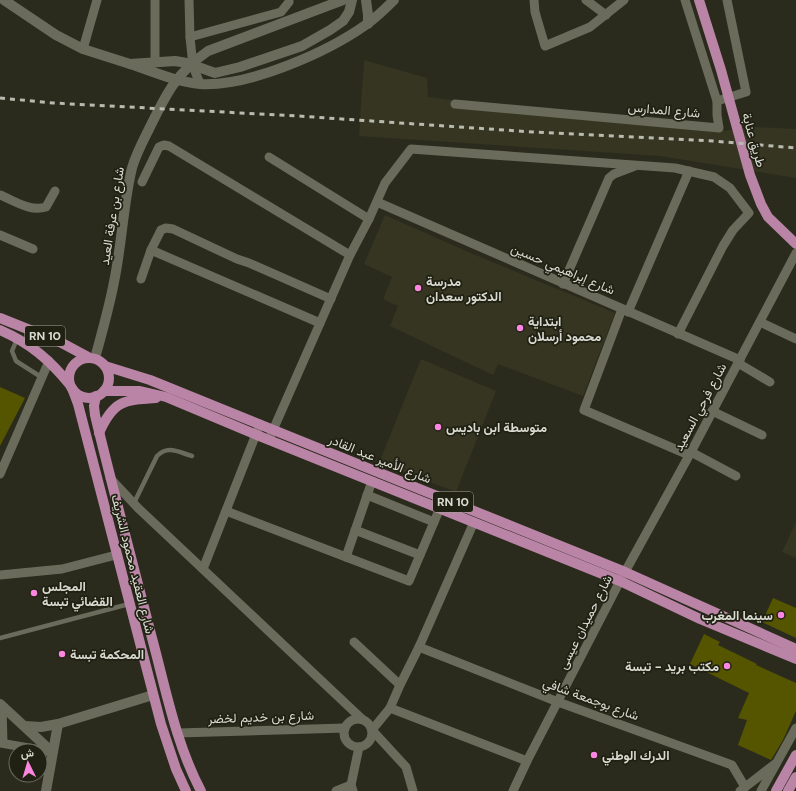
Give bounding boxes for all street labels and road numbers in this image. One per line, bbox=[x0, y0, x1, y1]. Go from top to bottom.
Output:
street label: شارع المدارس bbox=[627, 98, 701, 123]
street label: طريق عنابة bbox=[738, 111, 770, 169]
street label: شارع بن عرفة العيد bbox=[96, 166, 129, 266]
street label: شارع إبراهيمي حسين bbox=[508, 239, 617, 300]
road number: RN 10 bbox=[25, 326, 65, 346]
street label: شارع فرحي السعيد bbox=[670, 360, 732, 455]
street label: شارع الأمير عبد القادر bbox=[325, 430, 434, 488]
road number: RN 10 bbox=[433, 492, 473, 512]
street label: شارع العقيد محمود الشريف bbox=[106, 493, 159, 636]
street label: شارع حميدان عيسى bbox=[554, 572, 617, 672]
street label: شارع بوجمعة شافي bbox=[540, 674, 641, 726]
street label: شارع بن خديم لخضر bbox=[207, 707, 315, 728]

